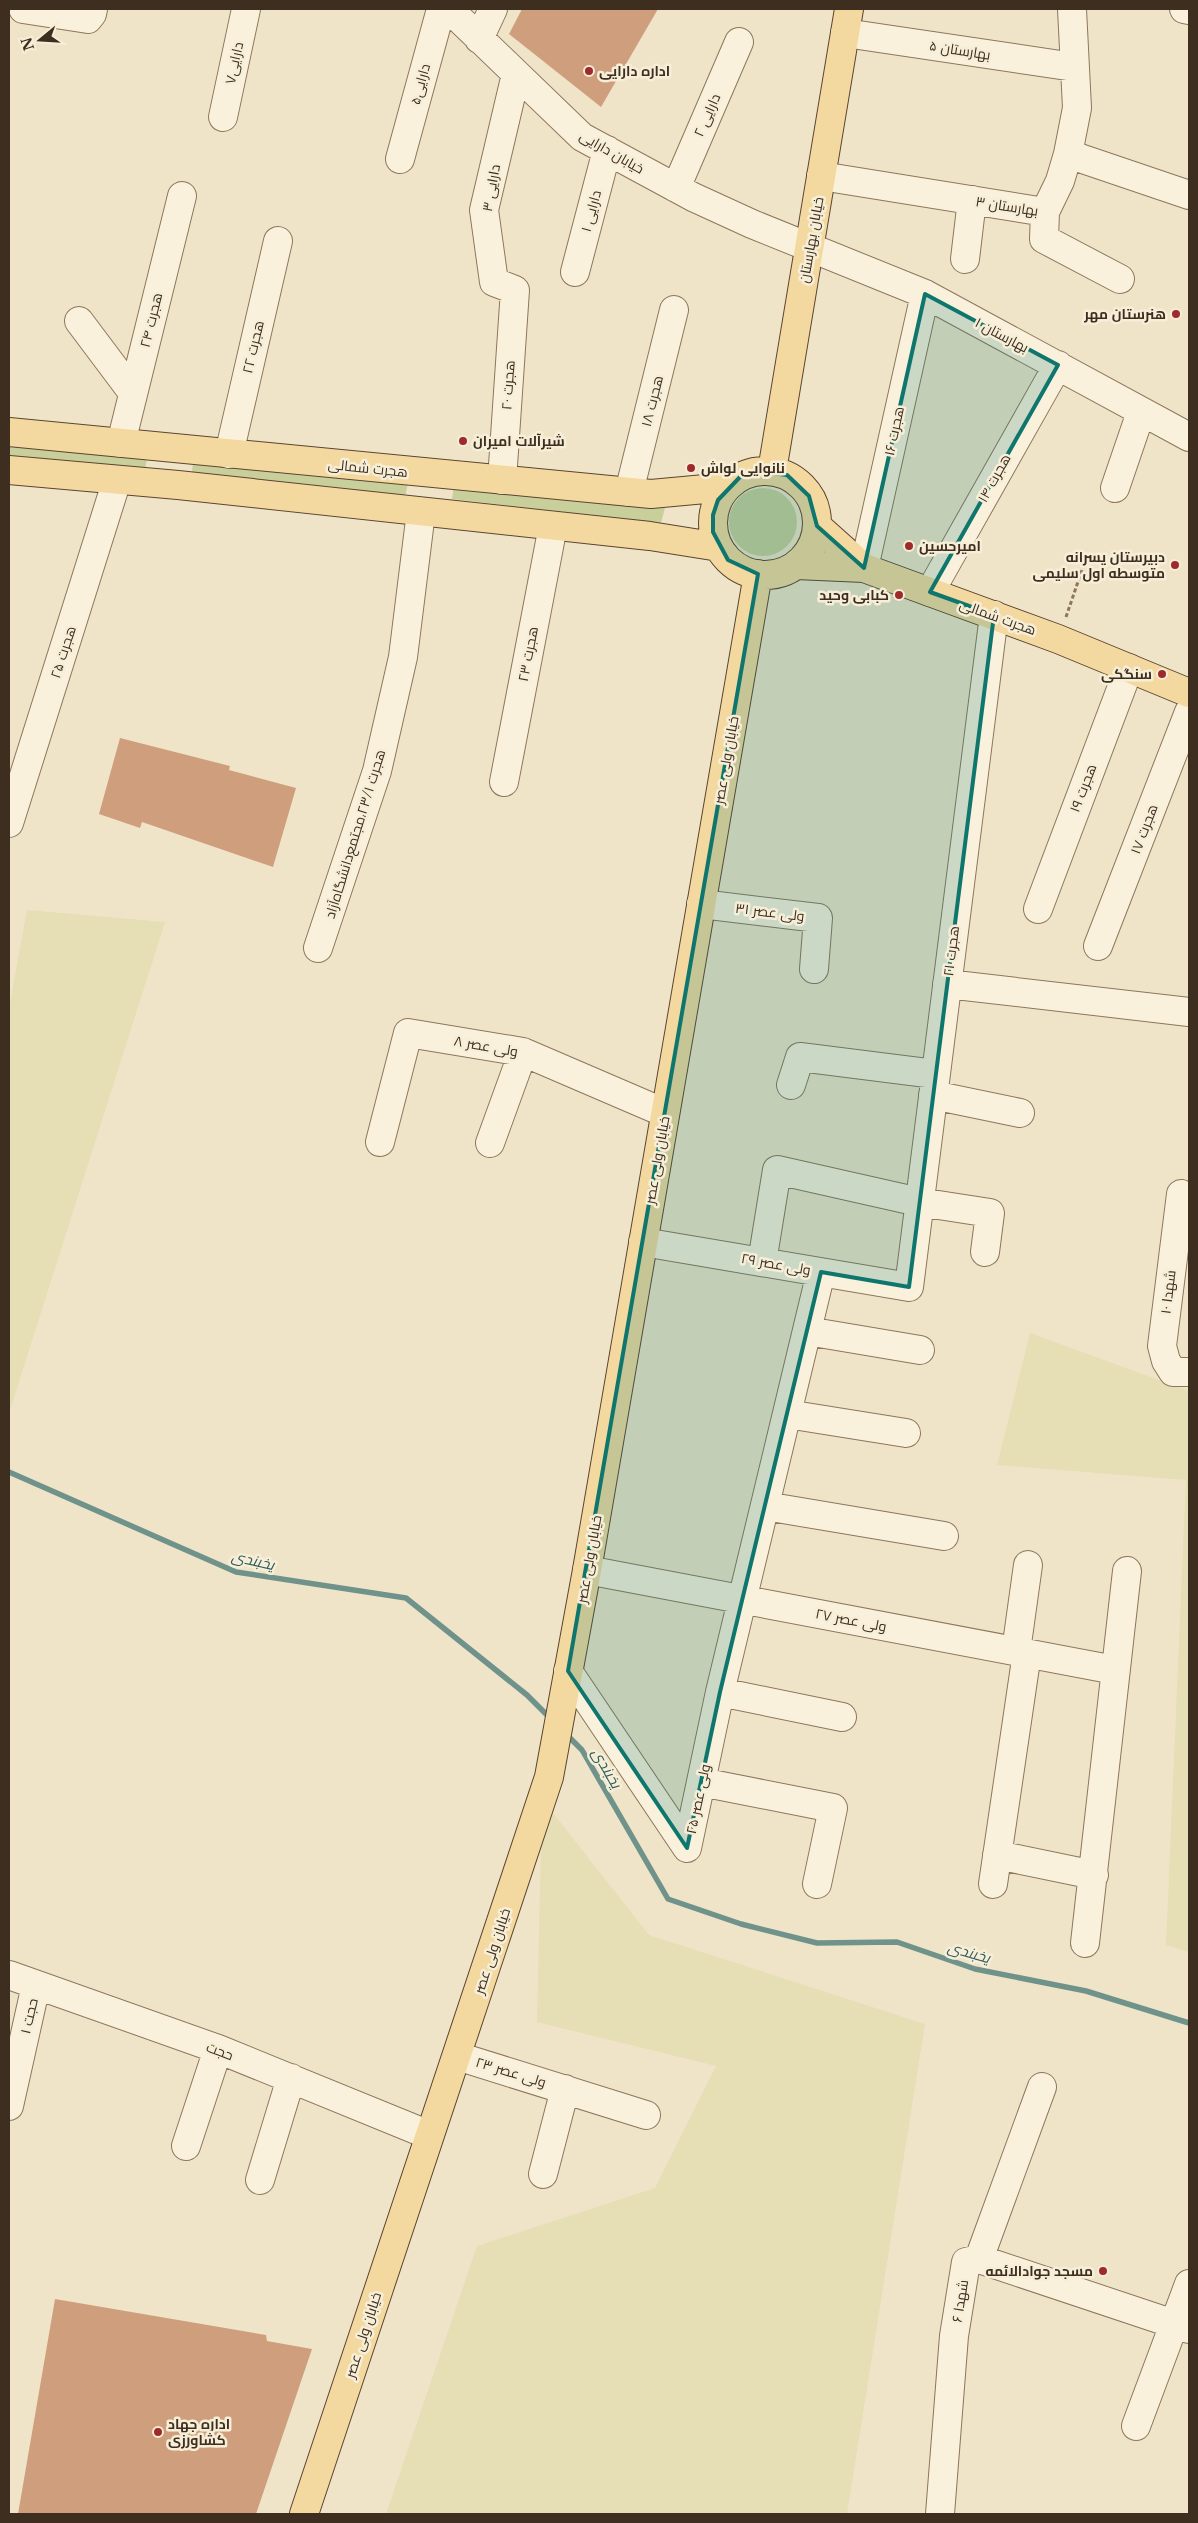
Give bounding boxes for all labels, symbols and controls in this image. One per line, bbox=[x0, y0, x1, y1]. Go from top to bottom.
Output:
north arrow bbox=[15, 15, 65, 65]
text: N bbox=[17, 35, 38, 53]
street label: بهارستان ۵ bbox=[928, 36, 992, 64]
street label: دارایی۷ bbox=[221, 40, 247, 86]
street label: دارایی۵ bbox=[406, 62, 434, 106]
place label: اداره دارایی bbox=[599, 62, 670, 80]
marker: اداره دارایی bbox=[583, 65, 595, 77]
street label: دارایی ۲ bbox=[690, 91, 724, 139]
street label: خیابان دارایی bbox=[577, 126, 647, 178]
street label: دارایی ۳ bbox=[478, 163, 504, 213]
street label: دارایی ۱ bbox=[577, 188, 605, 234]
street label: بهارستان ۳ bbox=[974, 192, 1040, 220]
street label: خیابان بهارستان bbox=[795, 196, 827, 284]
street label: هجرت ۲۴ bbox=[136, 291, 166, 349]
place label: هنرستان مهر bbox=[1083, 305, 1166, 323]
marker: هنرستان مهر bbox=[1170, 308, 1182, 320]
street label: بهارستان ۱ bbox=[972, 313, 1032, 357]
street label: هجرت ۲۲ bbox=[238, 319, 268, 375]
street label: هجرت ۲۰ bbox=[497, 360, 519, 410]
street label: هجرت ۱۸ bbox=[637, 374, 667, 428]
street label: هجرت ۱۶ bbox=[880, 405, 908, 457]
place label: شیرآلات امیران bbox=[473, 432, 565, 450]
marker: شیرآلات امیران bbox=[457, 435, 469, 447]
street label: هجرت ۱۴ bbox=[973, 451, 1015, 505]
street label: هجرت شمالی bbox=[327, 455, 409, 481]
place label: نانوایی لواش bbox=[701, 459, 785, 477]
marker: نانوایی لواش bbox=[685, 462, 697, 474]
place label: امیرحسین bbox=[919, 537, 981, 555]
marker: امیرحسین bbox=[903, 540, 915, 552]
place label: دبیرستان پسرانه متوسطه اول سلیمی bbox=[1033, 548, 1165, 582]
marker: دبیرستان پسرانه متوسطه اول سلیمی bbox=[1169, 559, 1181, 571]
place label: کبابی وحید bbox=[819, 586, 889, 604]
marker: کبابی وحید bbox=[893, 589, 905, 601]
street label: هجرت شمالی bbox=[957, 595, 1039, 639]
street label: هجرت ۲۵ bbox=[46, 624, 80, 680]
street label: هجرت ۲۳ bbox=[514, 625, 542, 683]
place label: سنگکی bbox=[1101, 665, 1152, 683]
marker: سنگکی bbox=[1156, 668, 1168, 680]
street label: خیابان ولی عصر bbox=[709, 715, 743, 806]
street label: هجرت ۲۳/۱،مجتمع‌دانشگاه‌آزاد bbox=[321, 747, 389, 921]
street label: هجرت ۱۹ bbox=[1066, 761, 1100, 815]
street label: هجرت ۱۷ bbox=[1126, 802, 1162, 856]
street label: ولی عصر ۳۱ bbox=[734, 899, 806, 925]
street label: هجرت ۲۱ bbox=[939, 925, 963, 977]
street label: ولی عصر ۸ bbox=[453, 1032, 519, 1060]
street label: خیابان ولی عصر bbox=[640, 1115, 674, 1206]
street label: ولی عصر ۲۹ bbox=[740, 1249, 812, 1279]
street label: شهدا ۱۰ bbox=[1156, 1269, 1180, 1315]
street label: خیابان ولی عصر bbox=[572, 1514, 606, 1605]
water label: یخبندی bbox=[230, 1546, 277, 1574]
street label: ولی عصر ۲۷ bbox=[814, 1604, 888, 1636]
water label: یخبندی bbox=[588, 1744, 627, 1792]
street label: ولی عصر ۲۵ bbox=[682, 1762, 714, 1836]
street label: خیابان ولی عصر bbox=[469, 1906, 514, 1997]
water label: یخبندی bbox=[946, 1937, 993, 1967]
street label: حجت ۱ bbox=[16, 1996, 42, 2036]
street label: حجت bbox=[204, 2038, 236, 2064]
street label: ولی عصر ۲۳ bbox=[474, 2053, 548, 2091]
place label: مسجد جوادالائمه bbox=[985, 2262, 1093, 2280]
marker: مسجد جوادالائمه bbox=[1097, 2265, 1109, 2277]
street label: شهدا ۶ bbox=[948, 2278, 972, 2324]
street label: خیابان ولی عصر bbox=[340, 2290, 385, 2381]
place label: اداره جهاد کشاورزی bbox=[168, 2415, 230, 2449]
marker: اداره جهاد کشاورزی bbox=[152, 2426, 164, 2438]

